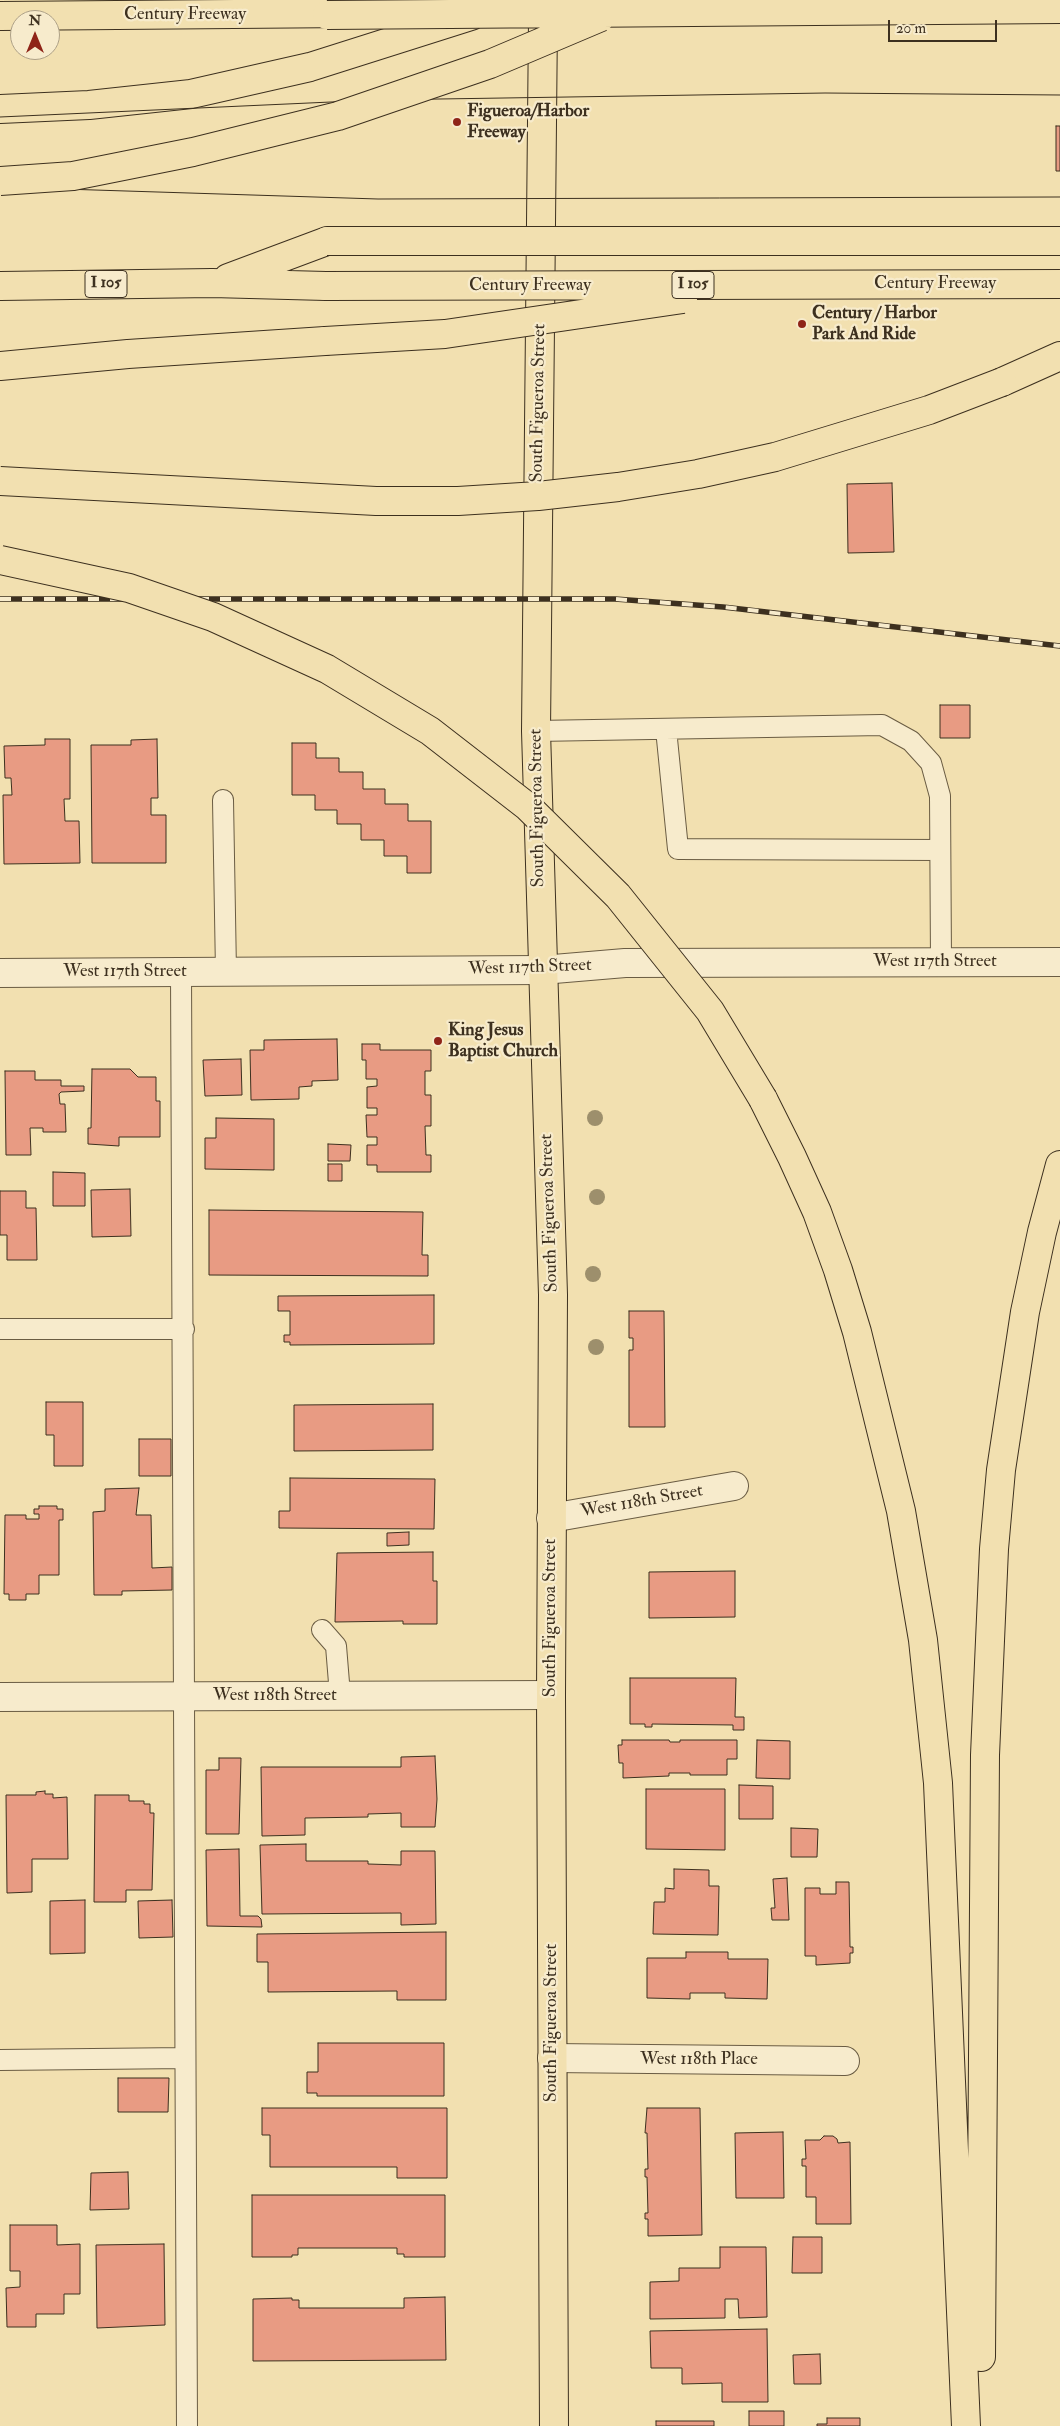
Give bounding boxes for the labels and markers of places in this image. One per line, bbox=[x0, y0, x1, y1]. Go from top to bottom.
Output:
place label: Figueroa/Harbor Freeway bbox=[467, 101, 589, 144]
marker: Figueroa/Harbor Freeway bbox=[451, 116, 463, 128]
place label: Century / Harbor Park And Ride bbox=[812, 303, 937, 346]
marker: Century / Harbor Park And Ride bbox=[796, 318, 808, 330]
place label: King Jesus Baptist Church bbox=[448, 1020, 558, 1062]
marker: King Jesus Baptist Church bbox=[432, 1035, 444, 1047]

